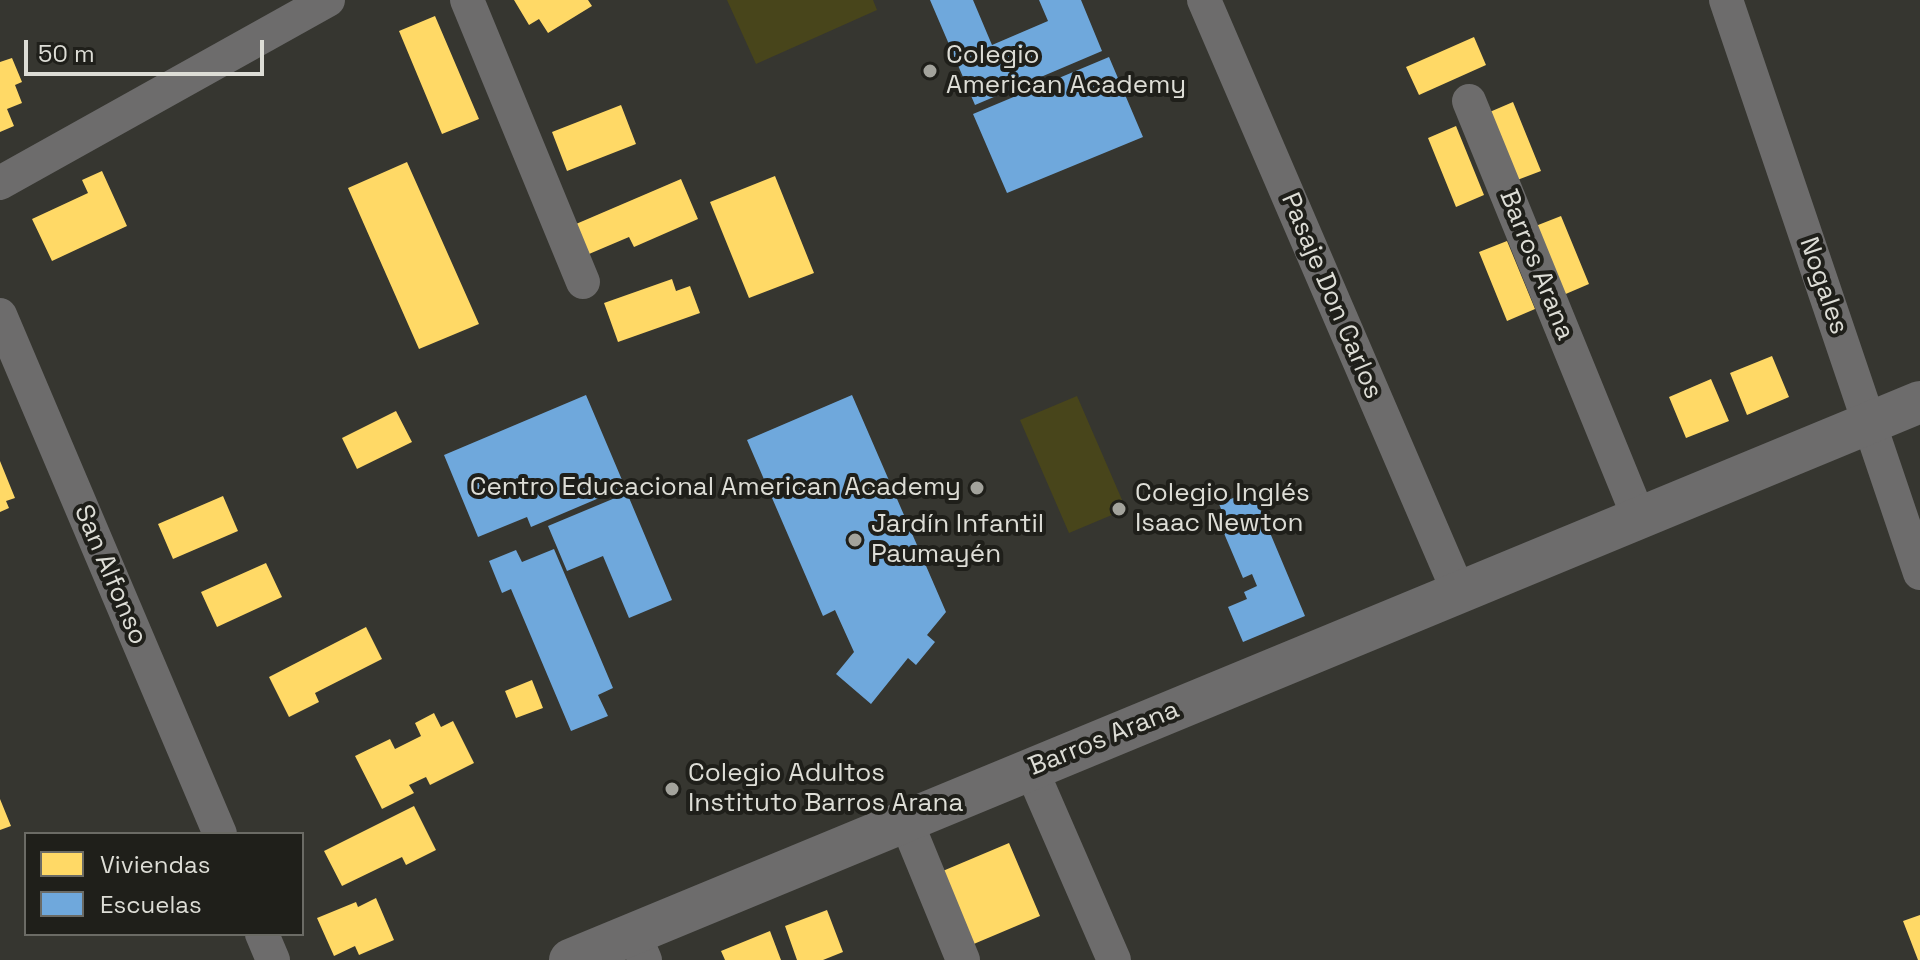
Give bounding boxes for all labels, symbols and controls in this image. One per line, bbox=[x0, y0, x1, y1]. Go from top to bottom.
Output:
scale bar bbox=[28, 24, 268, 74]
text: 50 m bbox=[38, 38, 95, 69]
place label: Colegio American Academy bbox=[946, 40, 1186, 102]
marker: Colegio American Academy bbox=[921, 62, 939, 80]
street label: Barros Arana bbox=[1492, 185, 1580, 345]
street label: Pasaje Don Carlos bbox=[1274, 188, 1388, 404]
street label: Nogales bbox=[1792, 233, 1854, 339]
place label: Centro Educacional American Academy bbox=[470, 472, 961, 504]
place label: Colegio Inglés Isaac Newton bbox=[1135, 478, 1310, 540]
marker: Centro Educacional American Academy bbox=[968, 479, 986, 497]
street label: San Alfonso bbox=[67, 500, 153, 650]
marker: Colegio Inglés Isaac Newton bbox=[1110, 500, 1128, 518]
place label: Jardín Infantil Paumayén bbox=[871, 509, 1044, 570]
marker: Jardín Infantil Paumayén bbox=[846, 531, 864, 549]
street label: Barros Arana bbox=[1024, 695, 1184, 783]
place label: Colegio Adultos Instituto Barros Arana bbox=[688, 758, 963, 820]
marker: Colegio Adultos Instituto Barros Arana bbox=[663, 780, 681, 798]
legend bbox=[24, 832, 304, 936]
text: Viviendas bbox=[100, 849, 210, 880]
text: Escuelas bbox=[100, 889, 202, 920]

